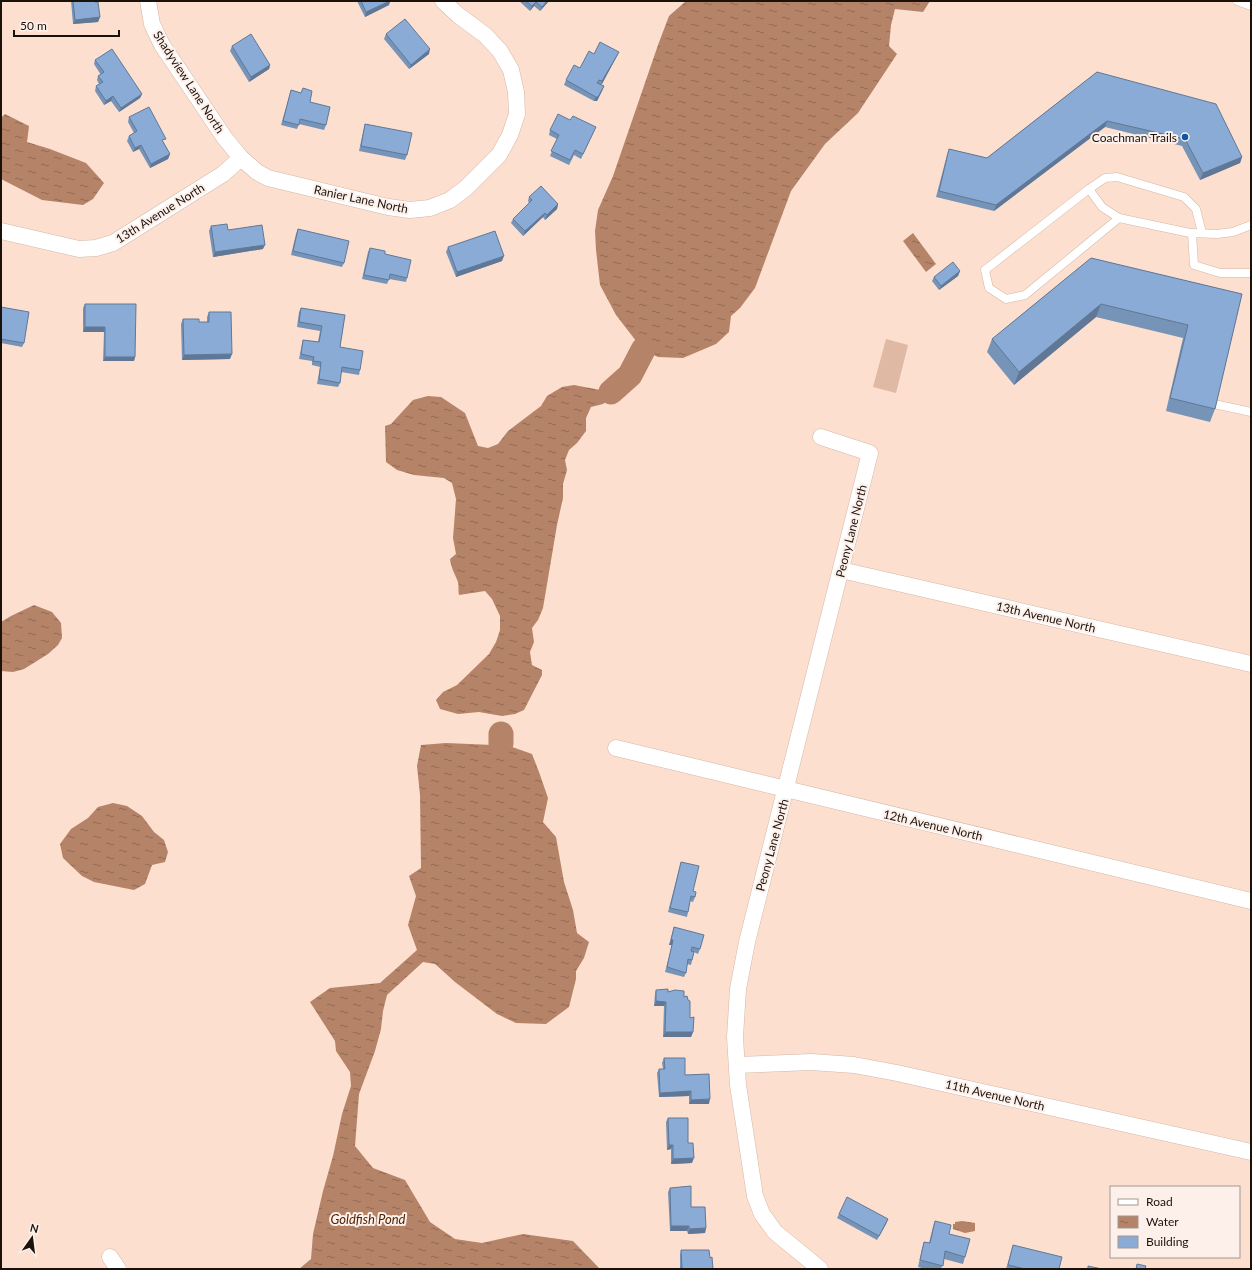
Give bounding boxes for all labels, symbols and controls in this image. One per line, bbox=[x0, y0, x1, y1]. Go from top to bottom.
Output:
scale bar bbox=[14, 12, 119, 38]
text: 50 m bbox=[20, 18, 47, 33]
street label: Shadyview Lane North bbox=[150, 28, 228, 136]
place label: Coachman Trails bbox=[1092, 130, 1177, 145]
marker: Coachman Trails bbox=[1180, 132, 1190, 142]
street label: 13th Avenue North bbox=[113, 180, 207, 246]
street label: Ranier Lane North bbox=[313, 182, 409, 216]
street label: Peony Lane North bbox=[832, 483, 870, 579]
street label: 13th Avenue North bbox=[995, 598, 1097, 636]
street label: Peony Lane North bbox=[752, 797, 792, 893]
street label: 12th Avenue North bbox=[882, 806, 984, 844]
street label: 11th Avenue North bbox=[944, 1076, 1046, 1114]
legend bbox=[1110, 1186, 1240, 1258]
text: Road bbox=[1146, 1194, 1173, 1209]
water label: Goldfish Pond bbox=[331, 1211, 406, 1227]
text: Water bbox=[1146, 1214, 1179, 1229]
north arrow bbox=[12, 1218, 52, 1258]
text: N bbox=[29, 1220, 40, 1235]
text: Building bbox=[1146, 1234, 1189, 1249]

